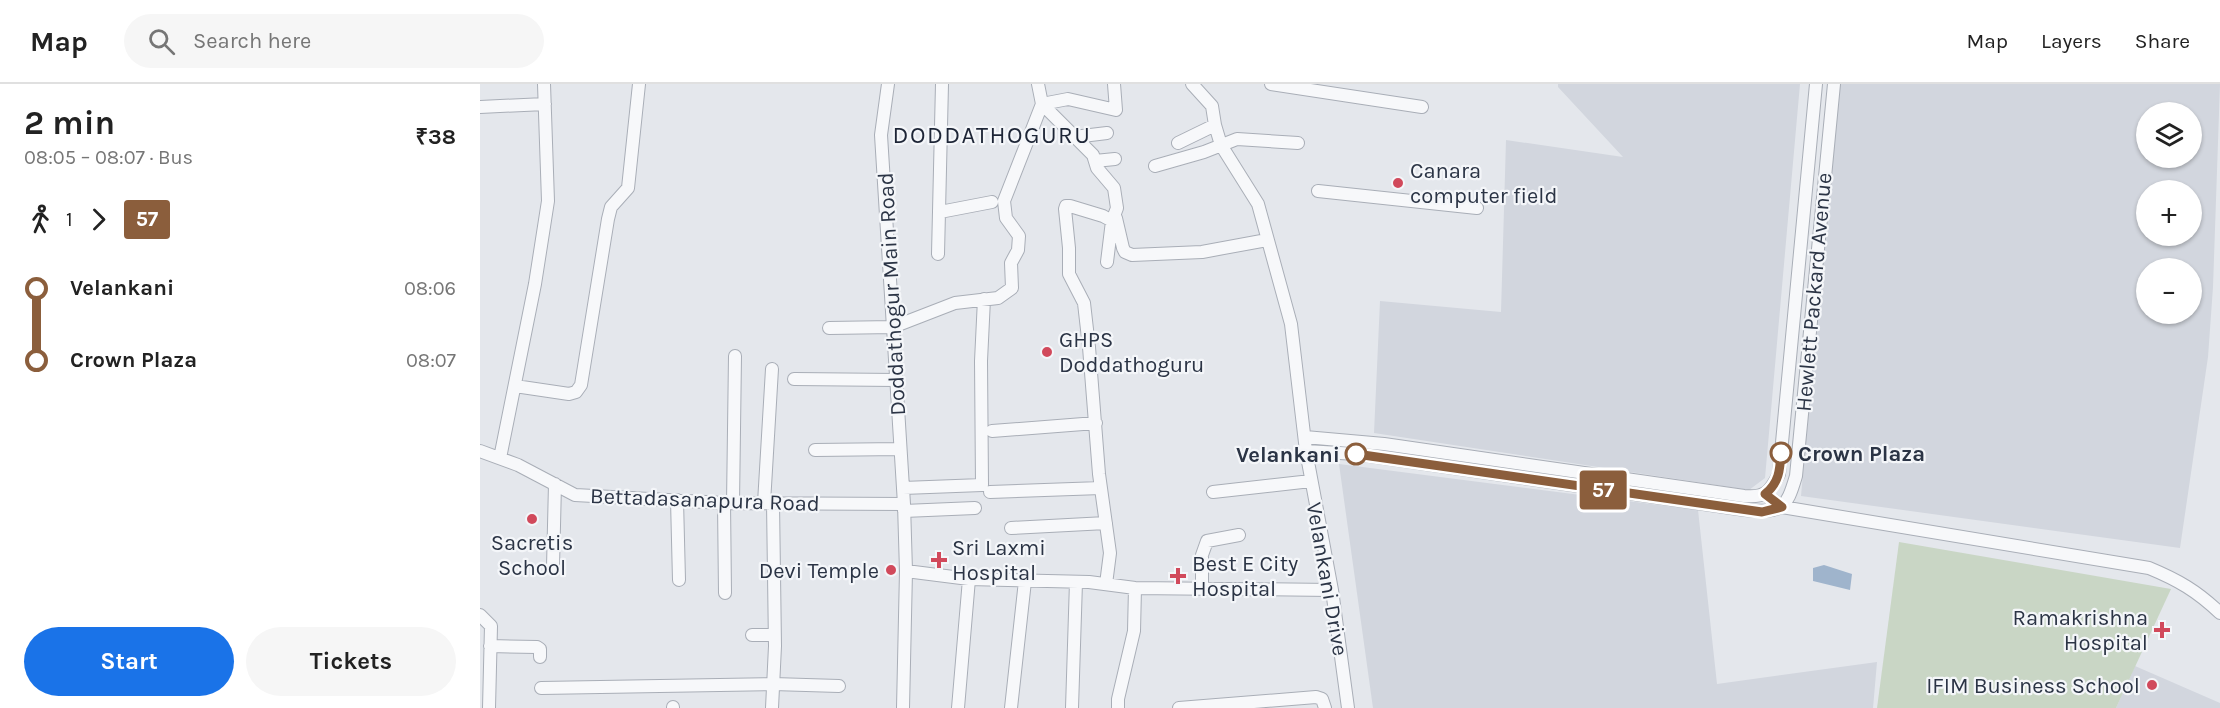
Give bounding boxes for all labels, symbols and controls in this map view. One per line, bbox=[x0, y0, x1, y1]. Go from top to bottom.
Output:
search box bbox=[124, 14, 544, 68]
text: Map bbox=[30, 25, 88, 58]
icon: search bbox=[145, 25, 178, 58]
text: Search here bbox=[193, 28, 311, 54]
text: Map bbox=[1966, 29, 2008, 53]
text: Layers bbox=[2041, 29, 2102, 53]
text: Share bbox=[2135, 29, 2190, 53]
map controls bbox=[2136, 102, 2202, 324]
button: layers bbox=[2136, 102, 2202, 168]
text: 2 min bbox=[24, 104, 115, 142]
district label: DODDATHOGURU bbox=[893, 121, 1091, 149]
text: ₹38 bbox=[416, 124, 456, 150]
text: 08:05 – 08:07 · Bus bbox=[24, 146, 193, 169]
place label: Canara computer field bbox=[1410, 158, 1557, 209]
street label: Hewlett Packard Avenue bbox=[1791, 171, 1837, 413]
street label: Doddathogur Main Road bbox=[873, 172, 911, 416]
marker: Canara computer field bbox=[1391, 176, 1405, 190]
button: + bbox=[2136, 180, 2202, 246]
icon: walk bbox=[24, 203, 57, 236]
icon: forward bbox=[82, 203, 115, 236]
text: 57 bbox=[136, 207, 158, 231]
text: 1 bbox=[66, 208, 73, 231]
button: − bbox=[2136, 258, 2202, 324]
text: Velankani bbox=[70, 275, 174, 301]
text: 08:06 bbox=[404, 277, 456, 300]
place label: GHPS Doddathoguru bbox=[1059, 327, 1204, 378]
marker: GHPS Doddathoguru bbox=[1040, 345, 1054, 359]
text: Crown Plaza bbox=[70, 347, 197, 373]
text: 08:07 bbox=[406, 349, 456, 372]
place label: Crown Plaza bbox=[1798, 441, 1925, 467]
place label: Velankani bbox=[1236, 442, 1340, 468]
marker: Crown Plaza bbox=[1770, 442, 1792, 464]
marker: Velankani bbox=[1345, 443, 1367, 465]
line badge: 57 bbox=[1576, 470, 1630, 510]
text: 57 bbox=[1592, 478, 1614, 502]
street label: Bettadasanapura Road bbox=[590, 483, 820, 517]
street label: Velankani Drive bbox=[1301, 500, 1353, 658]
marker: Sacretis School bbox=[525, 512, 539, 526]
place label: Sacretis School bbox=[491, 530, 573, 581]
place label: Sri Laxmi Hospital bbox=[952, 535, 1046, 586]
marker: Sri Laxmi Hospital bbox=[930, 551, 948, 569]
place label: Best E City Hospital bbox=[1192, 551, 1298, 602]
place label: Devi Temple bbox=[759, 558, 879, 584]
marker: Devi Temple bbox=[884, 563, 898, 577]
marker: Best E City Hospital bbox=[1169, 567, 1187, 585]
place label: Ramakrishna Hospital bbox=[2013, 605, 2148, 656]
marker: Ramakrishna Hospital bbox=[2153, 621, 2171, 639]
button: Start bbox=[24, 627, 234, 696]
button: Tickets bbox=[246, 627, 456, 696]
place label: IFIM Business School bbox=[1926, 673, 2140, 699]
marker: IFIM Business School bbox=[2145, 678, 2159, 692]

